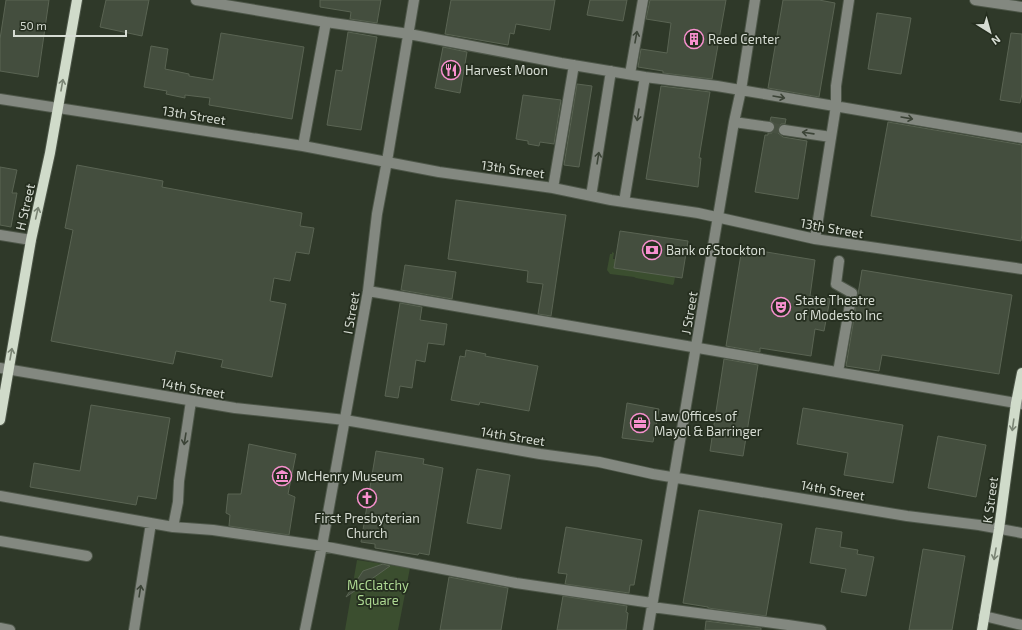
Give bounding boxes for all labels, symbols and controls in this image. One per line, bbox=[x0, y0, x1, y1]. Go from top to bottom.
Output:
scale bar bbox=[14, 12, 126, 38]
north arrow bbox=[970, 12, 1010, 52]
text: 50 m bbox=[20, 18, 47, 32]
building icon: Reed Center bbox=[683, 28, 705, 50]
one-way arrow bbox=[633, 31, 641, 44]
place label: Reed Center bbox=[708, 31, 779, 47]
text: N bbox=[989, 33, 1003, 48]
restaurant icon: Harvest Moon bbox=[440, 59, 462, 81]
place label: Harvest Moon bbox=[465, 62, 548, 78]
one-way arrow bbox=[58, 79, 66, 92]
one-way arrow bbox=[772, 93, 785, 101]
street label: 13th Street bbox=[161, 102, 227, 128]
one-way arrow bbox=[634, 108, 642, 121]
one-way arrow bbox=[901, 115, 914, 123]
one-way arrow bbox=[802, 129, 815, 137]
one-way arrow bbox=[594, 152, 602, 165]
street label: 13th Street bbox=[480, 157, 546, 181]
street label: H Street bbox=[12, 182, 38, 232]
one-way arrow bbox=[33, 206, 41, 219]
street label: 13th Street bbox=[799, 215, 865, 241]
bank icon: Bank of Stockton bbox=[641, 239, 663, 261]
place label: Bank of Stockton bbox=[666, 242, 766, 258]
street label: J Street bbox=[677, 290, 701, 336]
street label: I Street bbox=[339, 291, 363, 335]
place label: State Theatre of Modesto Inc bbox=[795, 292, 882, 323]
theatre icon: State Theatre of Modesto Inc bbox=[770, 296, 792, 318]
one-way arrow bbox=[7, 348, 15, 361]
street label: 14th Street bbox=[160, 375, 226, 402]
place label: Law Offices of Mayol & Barringer bbox=[654, 408, 762, 439]
office icon: Law Offices of Mayol & Barringer bbox=[629, 412, 651, 434]
one-way arrow bbox=[1009, 418, 1017, 431]
street label: 14th Street bbox=[480, 423, 546, 449]
one-way arrow bbox=[181, 432, 189, 445]
museum icon: McHenry Museum bbox=[271, 465, 293, 487]
place label: McHenry Museum bbox=[296, 468, 403, 484]
street label: K Street bbox=[979, 476, 1001, 524]
street label: 14th Street bbox=[800, 477, 866, 504]
church icon: First Presbyterian Church bbox=[356, 487, 378, 509]
place label: First Presbyterian Church bbox=[314, 510, 420, 541]
one-way arrow bbox=[991, 547, 999, 560]
park label: McClatchy Square bbox=[347, 577, 409, 608]
one-way arrow bbox=[136, 585, 144, 598]

